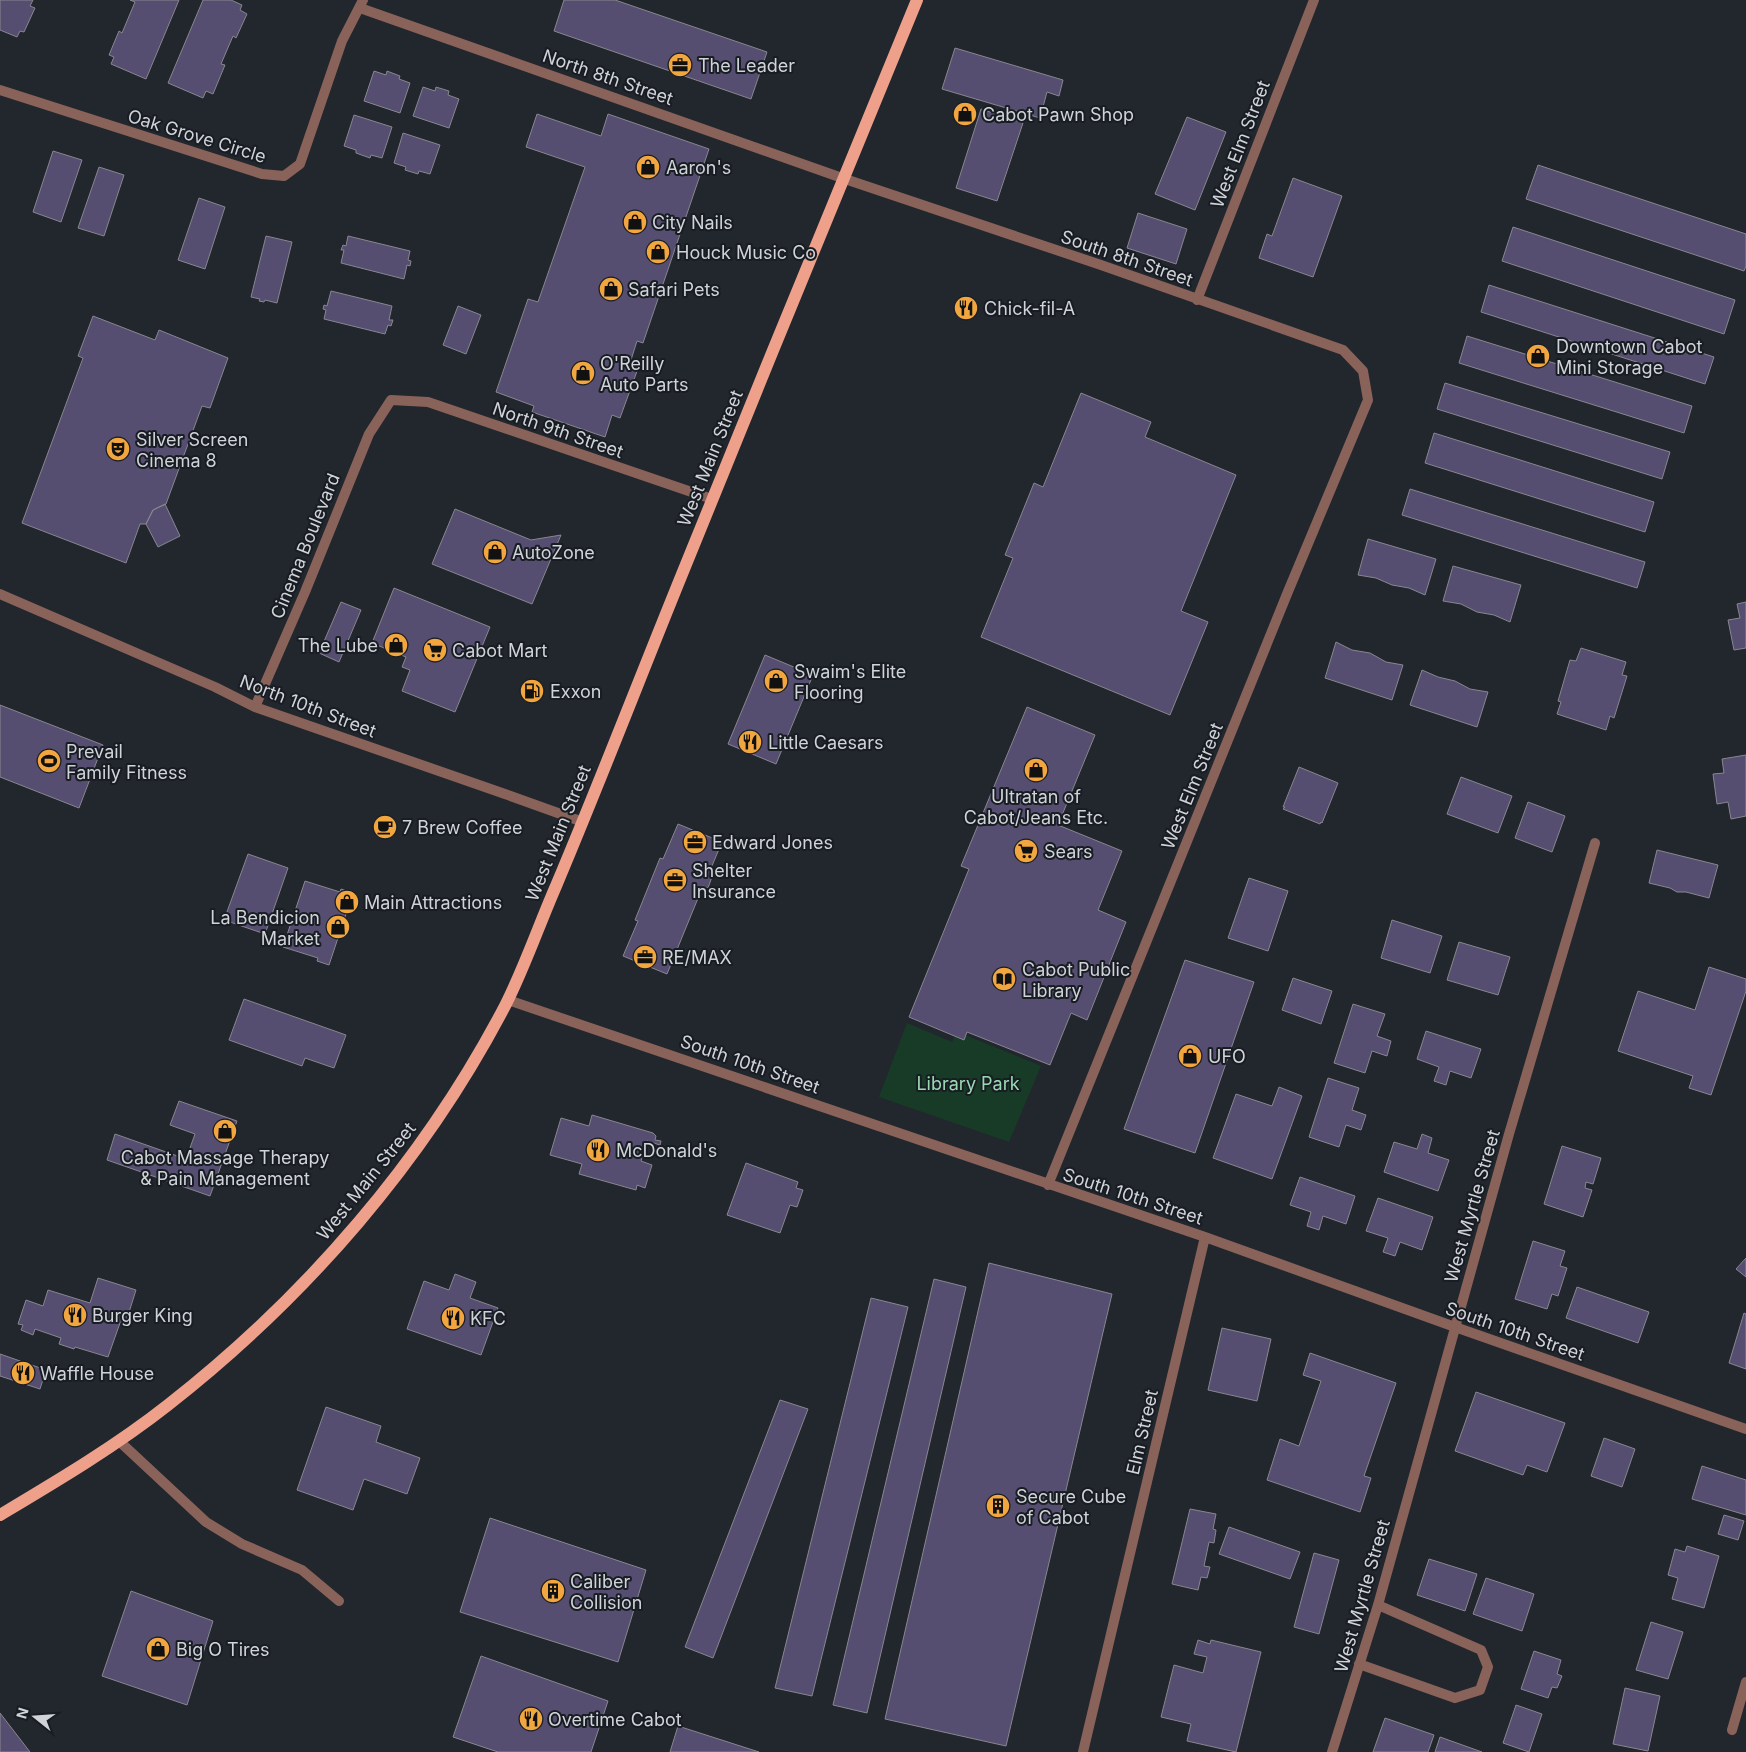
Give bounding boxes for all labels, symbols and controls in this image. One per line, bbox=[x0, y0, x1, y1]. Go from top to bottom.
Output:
street label: North 8th Street bbox=[540, 45, 676, 109]
office icon: The Leader bbox=[667, 52, 693, 78]
place label: The Leader bbox=[698, 55, 795, 76]
street label: West Elm Street bbox=[1206, 77, 1274, 211]
shop icon: Cabot Pawn Shop bbox=[952, 101, 978, 127]
place label: Cabot Pawn Shop bbox=[982, 104, 1134, 125]
street label: Oak Grove Circle bbox=[125, 105, 269, 167]
shop icon: Aaron's bbox=[635, 154, 661, 180]
place label: Aaron's bbox=[666, 157, 731, 178]
shop icon: City Nails bbox=[622, 209, 648, 235]
place label: City Nails bbox=[652, 212, 733, 233]
street label: South 8th Street bbox=[1058, 226, 1196, 290]
shop icon: Houck Music Co bbox=[645, 239, 671, 265]
place label: Houck Music Co bbox=[676, 242, 816, 263]
shop icon: Safari Pets bbox=[598, 276, 624, 302]
place label: Safari Pets bbox=[628, 279, 720, 300]
restaurant icon: Chick-fil-A bbox=[953, 295, 979, 321]
place label: Chick-fil-A bbox=[984, 298, 1075, 319]
place label: Downtown Cabot Mini Storage bbox=[1556, 336, 1703, 378]
shop icon: Downtown Cabot Mini Storage bbox=[1525, 343, 1551, 369]
place label: O'Reilly Auto Parts bbox=[600, 353, 689, 395]
shop icon: O'Reilly Auto Parts bbox=[570, 360, 596, 386]
street label: West Main Street bbox=[673, 387, 747, 529]
street label: North 9th Street bbox=[490, 398, 626, 462]
place label: Silver Screen Cinema 8 bbox=[136, 429, 248, 471]
theatre icon: Silver Screen Cinema 8 bbox=[105, 436, 131, 462]
street label: Cinema Boulevard bbox=[266, 470, 344, 622]
shop icon: AutoZone bbox=[482, 539, 508, 565]
place label: AutoZone bbox=[512, 542, 595, 563]
shop icon: The Lube bbox=[383, 632, 409, 658]
place label: The Lube bbox=[298, 635, 378, 656]
supermarket icon: Cabot Mart bbox=[422, 637, 448, 663]
place label: Cabot Mart bbox=[452, 640, 547, 661]
place label: Swaim's Elite Flooring bbox=[794, 661, 906, 703]
shop icon: Swaim's Elite Flooring bbox=[763, 668, 789, 694]
street label: North 10th Street bbox=[237, 670, 379, 742]
fuel station icon: Exxon bbox=[519, 678, 545, 704]
place label: Exxon bbox=[550, 681, 602, 702]
street label: West Elm Street bbox=[1157, 720, 1227, 852]
restaurant icon: Little Caesars bbox=[737, 729, 763, 755]
place label: Little Caesars bbox=[768, 732, 883, 753]
place label: Prevail Family Fitness bbox=[66, 741, 187, 783]
sports icon: Prevail Family Fitness bbox=[36, 748, 62, 774]
shop icon: Ultratan of Cabot/Jeans Etc. bbox=[1023, 757, 1049, 783]
street label: West Main Street bbox=[521, 762, 595, 904]
place label: Ultratan of Cabot/Jeans Etc. bbox=[964, 786, 1108, 828]
cafe icon: 7 Brew Coffee bbox=[372, 814, 398, 840]
place label: 7 Brew Coffee bbox=[402, 817, 523, 838]
office icon: Edward Jones bbox=[682, 829, 708, 855]
place label: Edward Jones bbox=[712, 832, 833, 853]
supermarket icon: Sears bbox=[1013, 838, 1039, 864]
place label: Sears bbox=[1044, 841, 1093, 862]
place label: Shelter Insurance bbox=[692, 860, 776, 902]
office icon: Shelter Insurance bbox=[662, 867, 688, 893]
shop icon: Main Attractions bbox=[334, 889, 360, 915]
place label: Main Attractions bbox=[364, 892, 502, 913]
place label: La Bendicion Market bbox=[210, 907, 320, 949]
shop icon: La Bendicion Market bbox=[325, 914, 351, 940]
office icon: RE/MAX bbox=[632, 944, 658, 970]
place label: RE/MAX bbox=[662, 947, 732, 968]
place label: Cabot Public Library bbox=[1022, 959, 1130, 1001]
library icon: Cabot Public Library bbox=[991, 966, 1017, 992]
street label: South 10th Street bbox=[678, 1030, 822, 1098]
shop icon: UFO bbox=[1177, 1043, 1203, 1069]
place label: UFO bbox=[1208, 1046, 1246, 1067]
park label: Library Park bbox=[916, 1073, 1020, 1094]
shop icon: Cabot Massage Therapy & Pain Management bbox=[212, 1118, 238, 1144]
street label: West Main Street bbox=[312, 1118, 420, 1244]
street label: West Myrtle Street bbox=[1440, 1127, 1504, 1285]
restaurant icon: McDonald's bbox=[585, 1137, 611, 1163]
place label: McDonald's bbox=[616, 1140, 717, 1161]
place label: Cabot Massage Therapy & Pain Management bbox=[121, 1147, 329, 1189]
street label: South 10th Street bbox=[1060, 1163, 1206, 1229]
street label: South 10th Street bbox=[1443, 1297, 1587, 1365]
restaurant icon: Burger King bbox=[62, 1302, 88, 1328]
place label: Burger King bbox=[92, 1305, 193, 1326]
restaurant icon: KFC bbox=[440, 1305, 466, 1331]
place label: KFC bbox=[470, 1308, 506, 1329]
restaurant icon: Waffle House bbox=[10, 1360, 36, 1386]
place label: Waffle House bbox=[40, 1363, 154, 1384]
street label: Elm Street bbox=[1122, 1387, 1162, 1477]
place label: Secure Cube of Cabot bbox=[1016, 1486, 1126, 1528]
building icon: Secure Cube of Cabot bbox=[985, 1493, 1011, 1519]
street label: West Myrtle Street bbox=[1330, 1517, 1394, 1675]
place label: Caliber Collision bbox=[570, 1571, 642, 1613]
building icon: Caliber Collision bbox=[540, 1578, 566, 1604]
shop icon: Big O Tires bbox=[145, 1636, 171, 1662]
place label: Big O Tires bbox=[176, 1639, 270, 1660]
north arrow bbox=[10, 1692, 60, 1742]
text: N bbox=[12, 1705, 32, 1721]
restaurant icon: Overtime Cabot bbox=[518, 1706, 544, 1732]
place label: Overtime Cabot bbox=[548, 1709, 682, 1730]

